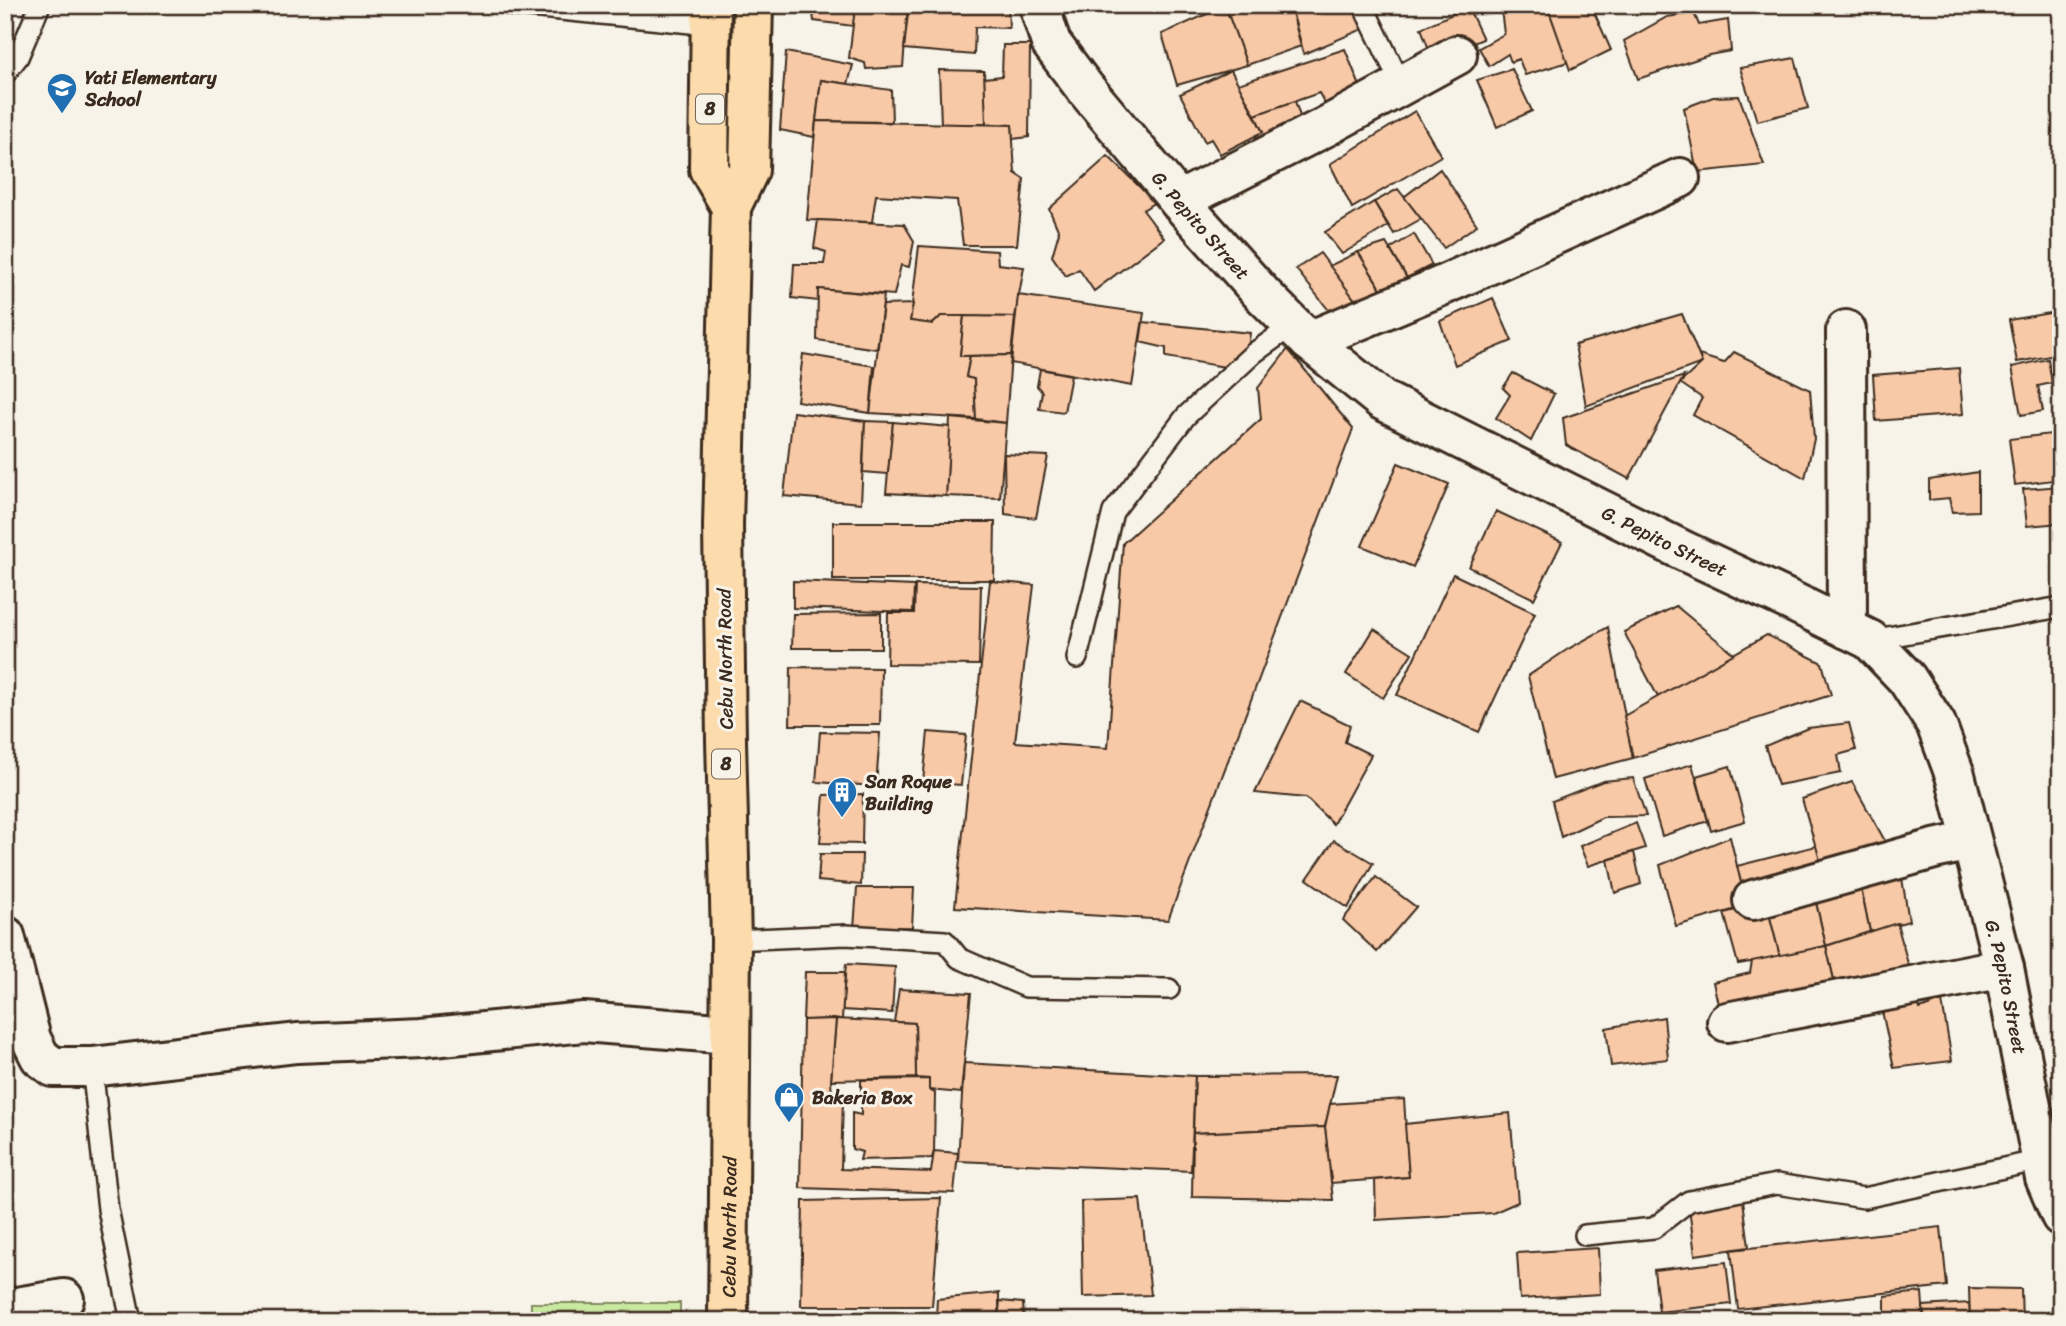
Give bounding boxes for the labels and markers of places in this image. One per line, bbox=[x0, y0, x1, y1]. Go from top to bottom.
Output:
place label: Yati Elementary School bbox=[84, 61, 218, 116]
school or university icon: Yati Elementary School bbox=[45, 71, 79, 115]
place label: San Roque Building bbox=[864, 765, 952, 820]
building icon: San Roque Building bbox=[825, 775, 859, 819]
shop icon: Bakeria Box bbox=[772, 1080, 806, 1124]
place label: Bakeria Box bbox=[812, 1081, 914, 1114]

